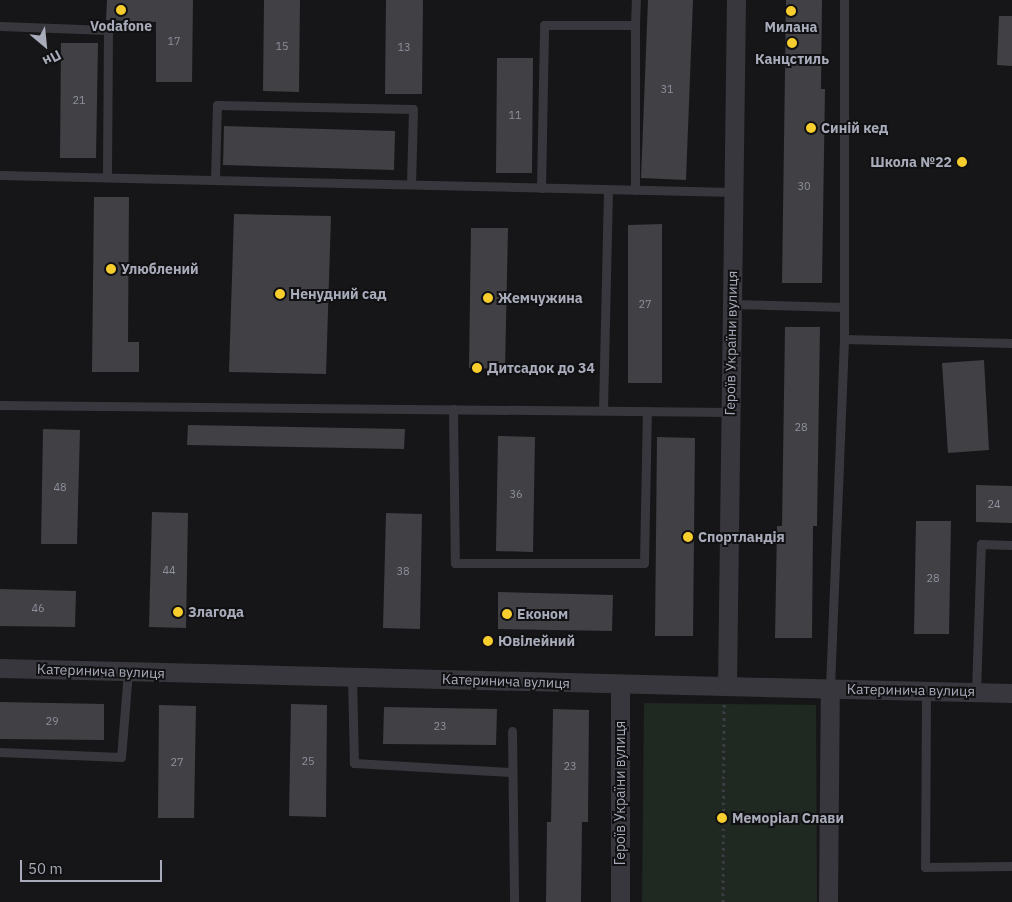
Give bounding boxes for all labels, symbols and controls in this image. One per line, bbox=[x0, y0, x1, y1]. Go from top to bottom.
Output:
marker: Vodafone bbox=[115, 4, 127, 16]
marker: Милана bbox=[785, 5, 797, 17]
place label: Vodafone bbox=[90, 18, 152, 34]
place label: Милана bbox=[764, 19, 818, 35]
north arrow bbox=[20, 20, 70, 70]
house number: 17 bbox=[167, 34, 181, 48]
marker: Канцстиль bbox=[786, 37, 798, 49]
house number: 15 bbox=[275, 39, 289, 53]
house number: 13 bbox=[397, 40, 411, 54]
text: Пн bbox=[40, 46, 64, 71]
place label: Канцстиль bbox=[755, 51, 829, 67]
house number: 31 bbox=[660, 82, 674, 96]
house number: 21 bbox=[72, 93, 86, 107]
house number: 11 bbox=[508, 108, 522, 122]
place label: Синій кед bbox=[821, 120, 888, 136]
marker: Синій кед bbox=[805, 122, 817, 134]
place label: Школа №22 bbox=[870, 154, 952, 170]
marker: Школа №22 bbox=[956, 156, 968, 168]
house number: 30 bbox=[797, 179, 811, 193]
place label: Улюблений bbox=[121, 261, 199, 277]
marker: Улюблений bbox=[105, 263, 117, 275]
street label: Героїв України вулиця bbox=[721, 271, 741, 415]
place label: Ненудний сад bbox=[290, 286, 386, 302]
marker: Ненудний сад bbox=[274, 288, 286, 300]
place label: Жемчужина bbox=[498, 290, 583, 306]
marker: Жемчужина bbox=[482, 292, 494, 304]
house number: 27 bbox=[638, 297, 652, 311]
place label: Дитсадок до 34 bbox=[487, 360, 595, 376]
marker: Дитсадок до 34 bbox=[471, 362, 483, 374]
house number: 28 bbox=[794, 420, 808, 434]
house number: 48 bbox=[53, 480, 67, 494]
house number: 36 bbox=[509, 487, 523, 501]
house number: 24 bbox=[987, 497, 1001, 511]
place label: Спортландія bbox=[698, 529, 785, 545]
marker: Спортландія bbox=[682, 531, 694, 543]
house number: 44 bbox=[162, 563, 176, 577]
house number: 38 bbox=[396, 564, 410, 578]
house number: 28 bbox=[926, 571, 940, 585]
house number: 46 bbox=[31, 601, 45, 615]
place label: Злагода bbox=[188, 604, 244, 620]
marker: Злагода bbox=[172, 606, 184, 618]
place label: Економ bbox=[517, 606, 568, 622]
marker: Економ bbox=[501, 608, 513, 620]
place label: Ювілейний bbox=[498, 633, 575, 649]
marker: Ювілейний bbox=[482, 635, 494, 647]
street label: Катеринича вулиця bbox=[37, 660, 165, 682]
street label: Катеринича вулиця bbox=[442, 670, 570, 692]
street label: Катеринича вулиця bbox=[847, 680, 975, 700]
house number: 29 bbox=[45, 714, 59, 728]
house number: 23 bbox=[433, 719, 447, 733]
street label: Героїв України вулиця bbox=[612, 721, 628, 865]
house number: 25 bbox=[301, 754, 315, 768]
house number: 27 bbox=[170, 755, 184, 769]
house number: 23 bbox=[563, 759, 577, 773]
place label: Меморіал Слави bbox=[732, 810, 844, 826]
marker: Меморіал Слави bbox=[716, 812, 728, 824]
scale bar bbox=[22, 850, 165, 882]
text: 50 m bbox=[28, 859, 63, 878]

